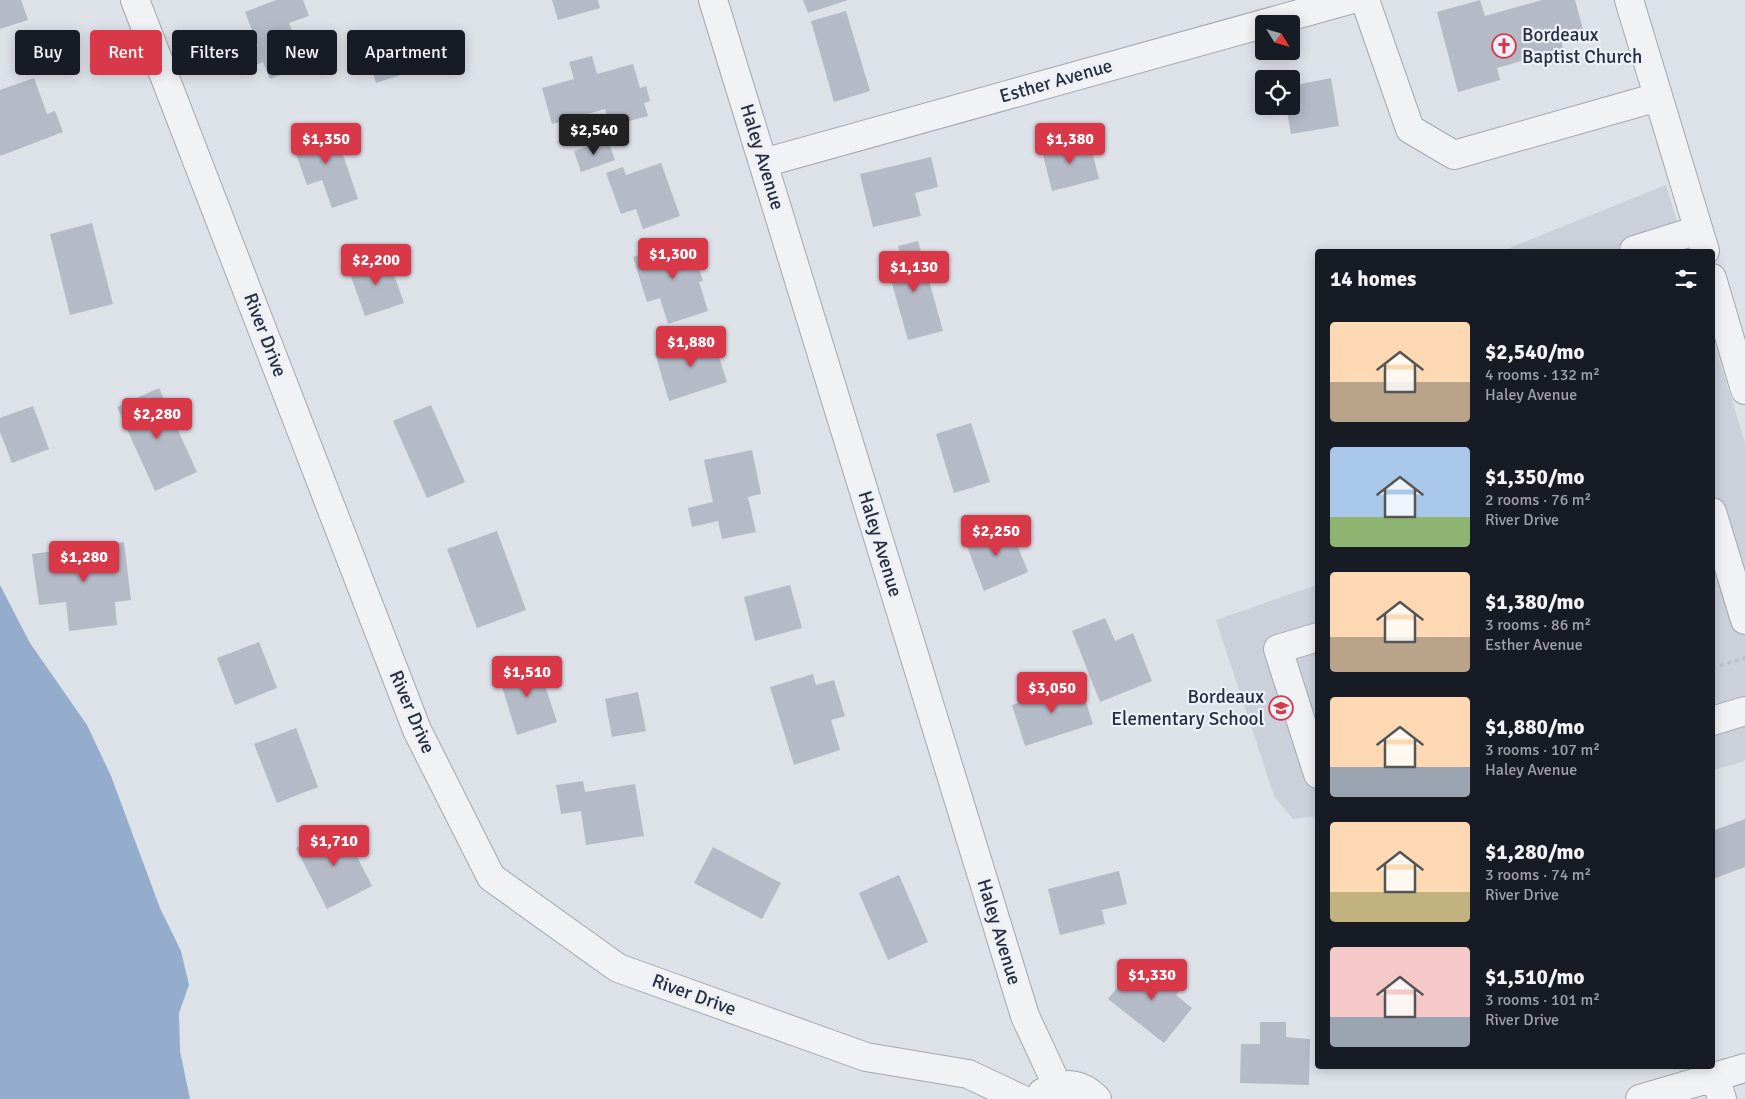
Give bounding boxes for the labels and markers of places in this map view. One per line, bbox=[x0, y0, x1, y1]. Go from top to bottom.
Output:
place label: Bordeaux Baptist Church bbox=[1522, 23, 1642, 69]
church icon: Bordeaux Baptist Church bbox=[1491, 33, 1517, 59]
pin: $2,540 bbox=[553, 114, 635, 156]
pin: $1,350 bbox=[285, 122, 367, 165]
pin: $1,380 bbox=[1029, 122, 1111, 165]
pin: $1,300 bbox=[632, 238, 714, 280]
pin: $2,200 bbox=[335, 244, 417, 286]
pin: $1,130 bbox=[873, 250, 955, 293]
pin: $1,880 bbox=[650, 326, 732, 368]
pin: $2,280 bbox=[116, 398, 198, 440]
pin: $2,250 bbox=[955, 514, 1037, 557]
pin: $1,280 bbox=[43, 540, 125, 583]
pin: $1,510 bbox=[486, 656, 568, 698]
pin: $3,050 bbox=[1011, 672, 1093, 714]
place label: Bordeaux Elementary School bbox=[1111, 685, 1264, 731]
school or university icon: Bordeaux Elementary School bbox=[1268, 695, 1294, 721]
pin: $1,710 bbox=[293, 824, 375, 867]
pin: $1,330 bbox=[1111, 958, 1193, 1001]

